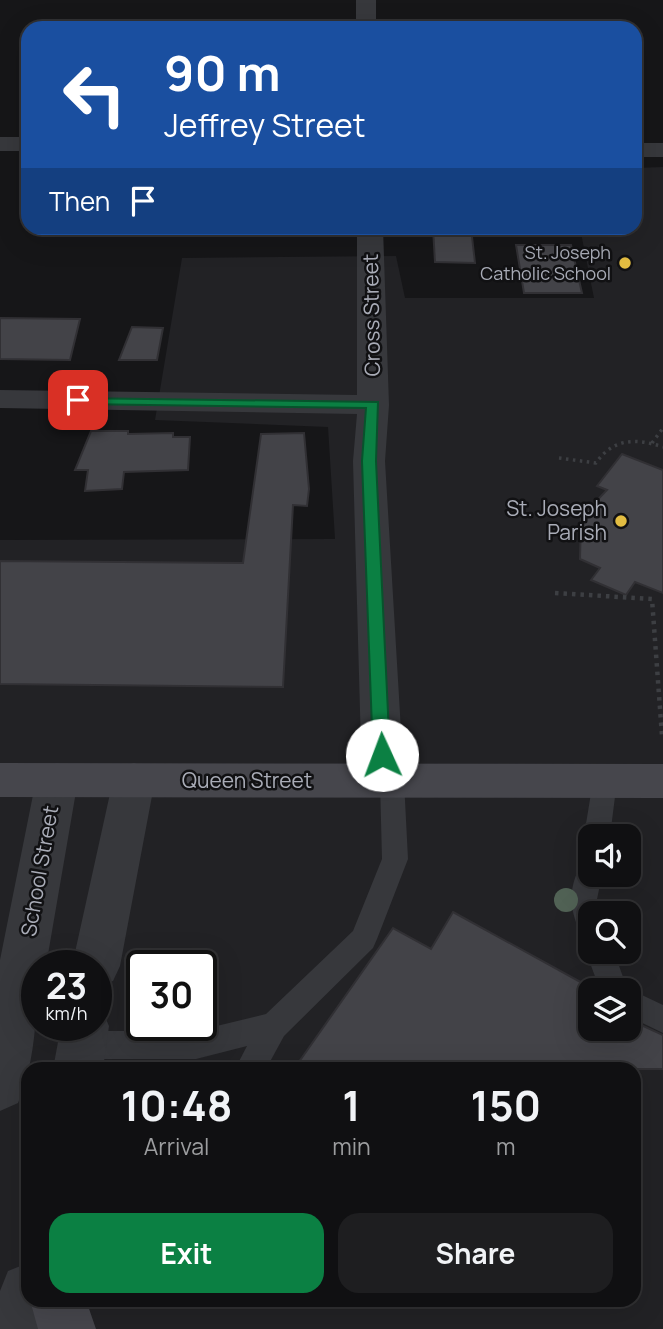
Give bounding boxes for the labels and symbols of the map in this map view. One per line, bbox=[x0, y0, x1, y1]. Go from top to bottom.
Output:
place label: St. Joseph Catholic School bbox=[480, 240, 611, 285]
street label: Cross Street bbox=[356, 253, 386, 377]
marker: St. Joseph Catholic School bbox=[617, 255, 633, 271]
pin bbox=[48, 370, 108, 430]
place label: St. Joseph Parish bbox=[506, 494, 607, 546]
marker: St. Joseph Parish bbox=[613, 513, 629, 529]
position arrow bbox=[345, 718, 419, 792]
street label: Queen Street bbox=[182, 766, 312, 794]
street label: School Street bbox=[14, 803, 64, 939]
speed limit sign: 30 bbox=[126, 950, 217, 1041]

